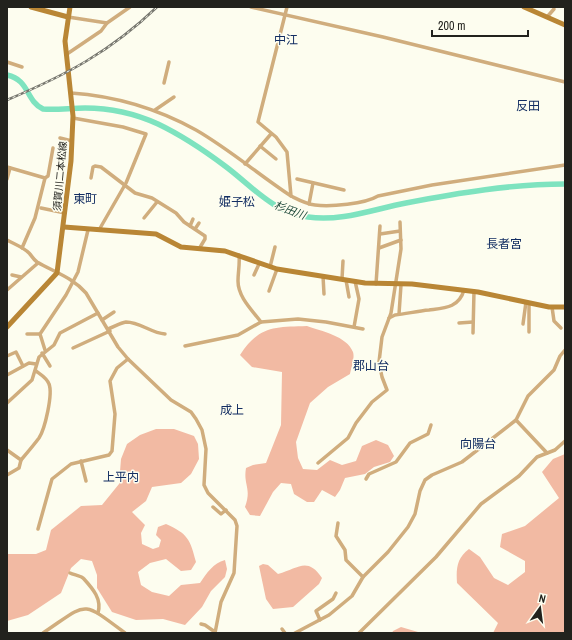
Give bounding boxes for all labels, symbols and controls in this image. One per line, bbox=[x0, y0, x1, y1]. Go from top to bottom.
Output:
scale bar bbox=[432, 12, 528, 38]
text: 200 m bbox=[438, 18, 465, 34]
district label: 中江 bbox=[274, 32, 298, 48]
district label: 反田 bbox=[516, 98, 540, 114]
street label: 須賀川二本松線 bbox=[50, 141, 70, 211]
district label: 東町 bbox=[73, 191, 97, 207]
district label: 姫子松 bbox=[219, 194, 255, 210]
water label: 杉田川 bbox=[272, 198, 309, 223]
district label: 長者宮 bbox=[486, 236, 522, 252]
district label: 郡山台 bbox=[353, 358, 389, 374]
district label: 成上 bbox=[220, 402, 244, 418]
district label: 向陽台 bbox=[460, 436, 496, 452]
district label: 上平内 bbox=[103, 469, 139, 485]
north arrow bbox=[520, 588, 560, 628]
text: N bbox=[538, 591, 547, 606]

